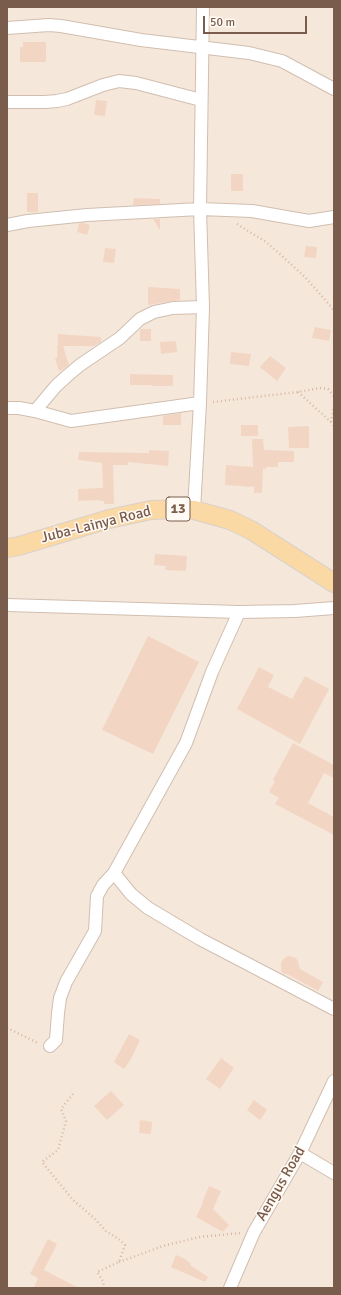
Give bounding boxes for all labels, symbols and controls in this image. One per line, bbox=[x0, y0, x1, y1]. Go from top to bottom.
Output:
scale bar bbox=[205, 8, 309, 34]
text: 50 m bbox=[210, 15, 235, 30]
road number: 13 bbox=[166, 497, 190, 521]
street label: Juba-Lainya Road bbox=[39, 503, 153, 547]
street label: Aengus Road bbox=[252, 1144, 310, 1224]

